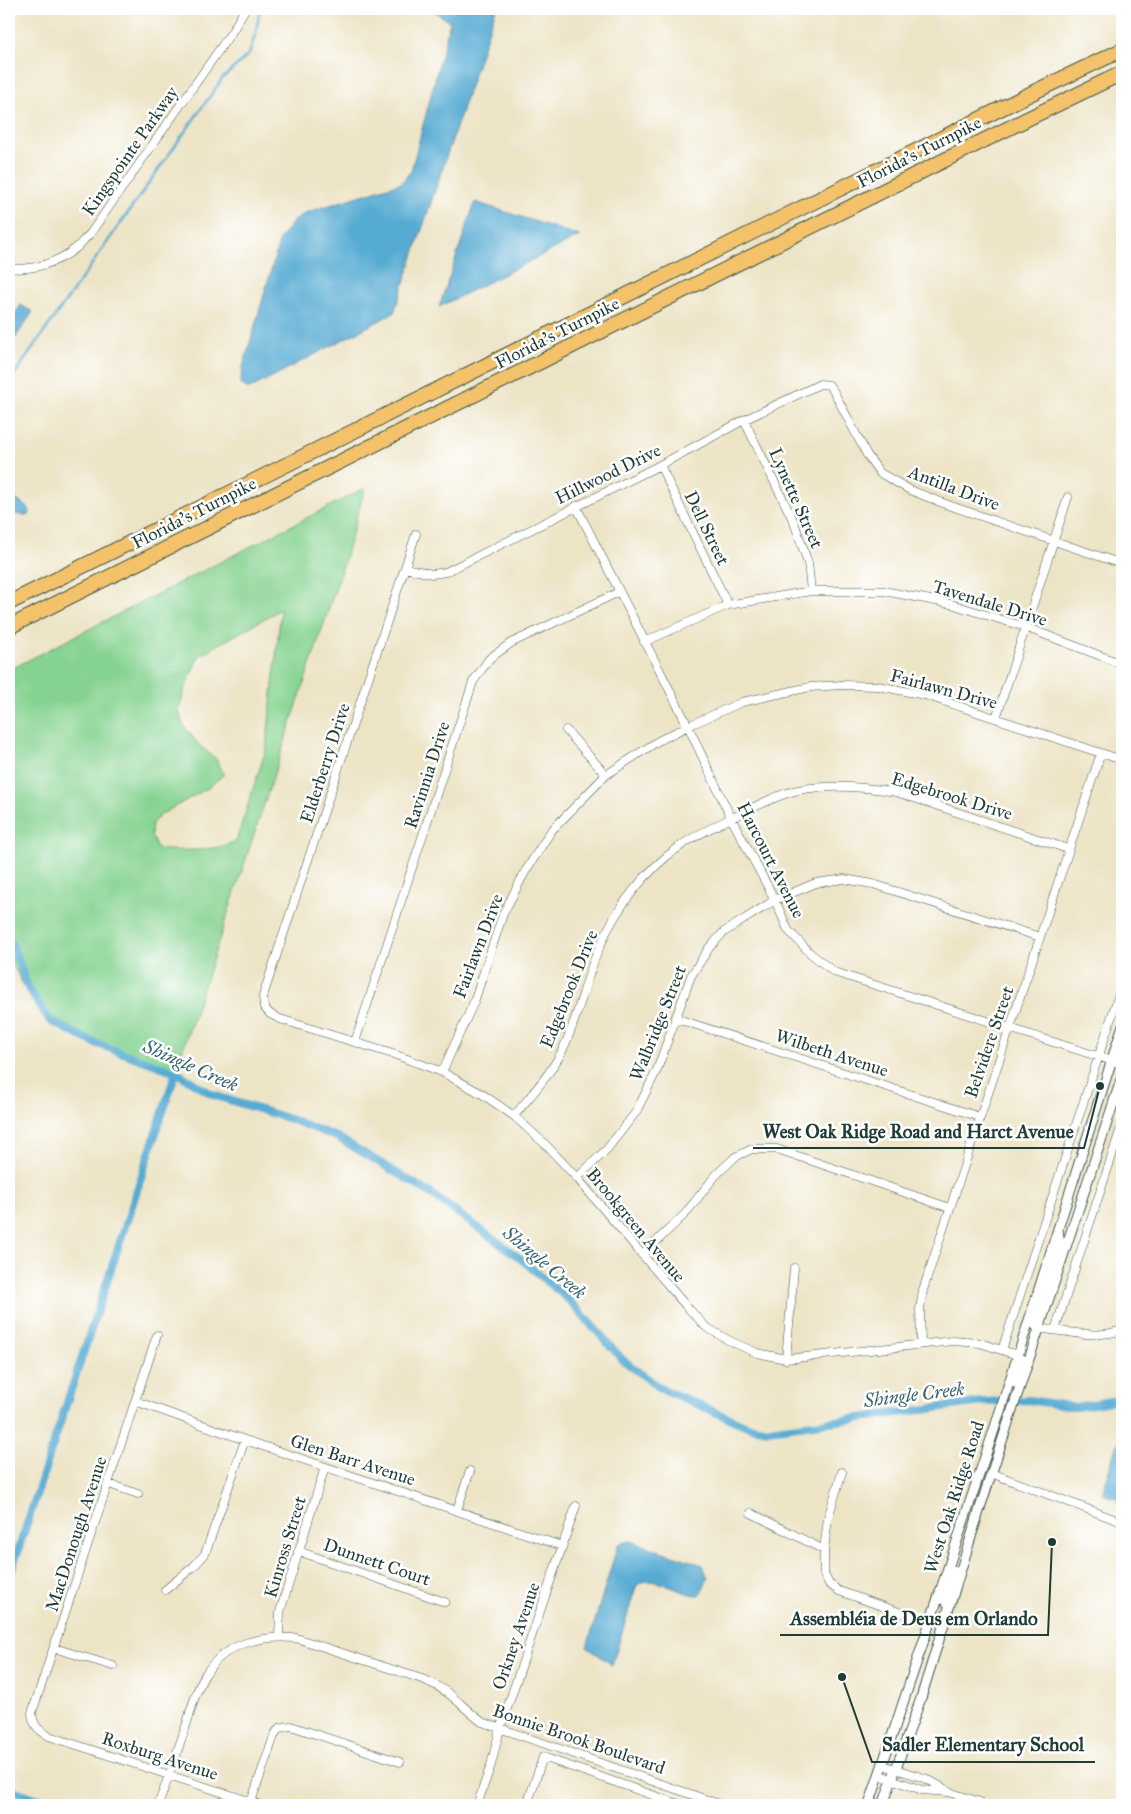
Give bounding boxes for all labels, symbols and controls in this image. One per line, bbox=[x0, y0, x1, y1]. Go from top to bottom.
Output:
street label: Kingspointe Parkway bbox=[77, 82, 184, 221]
street label: Florida's Turnpike bbox=[853, 111, 985, 193]
street label: Florida's Turnpike bbox=[491, 292, 623, 374]
street label: Hillwood Drive bbox=[552, 439, 664, 509]
street label: Lynette Street bbox=[764, 444, 828, 552]
street label: Antilla Drive bbox=[904, 460, 1003, 515]
street label: Florida's Turnpike bbox=[128, 472, 260, 554]
street label: Dell Street bbox=[680, 487, 735, 569]
street label: Tavendale Drive bbox=[930, 575, 1050, 631]
street label: Fairlawn Drive bbox=[888, 664, 1000, 714]
street label: Elderberry Drive bbox=[295, 700, 355, 826]
street label: Ravinnia Drive bbox=[399, 719, 455, 831]
street label: Edgebrook Drive bbox=[889, 767, 1015, 826]
street label: Harcourt Avenue bbox=[732, 798, 810, 922]
street label: Fairlawn Drive bbox=[448, 891, 508, 1001]
street label: Edgebrook Drive bbox=[535, 927, 604, 1052]
street label: Walbridge Street bbox=[625, 962, 692, 1084]
street label: Belvidere Street bbox=[960, 983, 1019, 1101]
street label: Wilbeth Avenue bbox=[773, 1024, 891, 1082]
water label: Shingle Creek bbox=[139, 1034, 242, 1097]
callout: West Oak Ridge Road and Harct Avenue bbox=[753, 1114, 1084, 1148]
text: West Oak Ridge Road and Harct Avenue bbox=[762, 1120, 1074, 1144]
street label: Brookgreen Avenue bbox=[581, 1163, 690, 1287]
water label: Shingle Creek bbox=[498, 1220, 591, 1304]
water label: Shingle Creek bbox=[861, 1377, 966, 1412]
street label: West Oak Ridge Road bbox=[919, 1418, 990, 1576]
street label: Glen Barr Avenue bbox=[288, 1429, 418, 1491]
street label: MacDonough Avenue bbox=[41, 1454, 112, 1615]
street label: Kinross Street bbox=[259, 1493, 311, 1600]
street label: Dunnett Court bbox=[321, 1533, 434, 1591]
street label: Orkney Avenue bbox=[487, 1579, 545, 1693]
callout: Assembléia de Deus em Orlando bbox=[780, 1601, 1048, 1635]
text: Assembléia de Deus em Orlando bbox=[788, 1607, 1038, 1630]
street label: Bonnie Brook Boulevard bbox=[490, 1699, 668, 1779]
street label: Roxburg Avenue bbox=[99, 1727, 221, 1786]
callout: Sadler Elementary School bbox=[872, 1728, 1095, 1762]
text: Sadler Elementary School bbox=[882, 1733, 1085, 1757]

